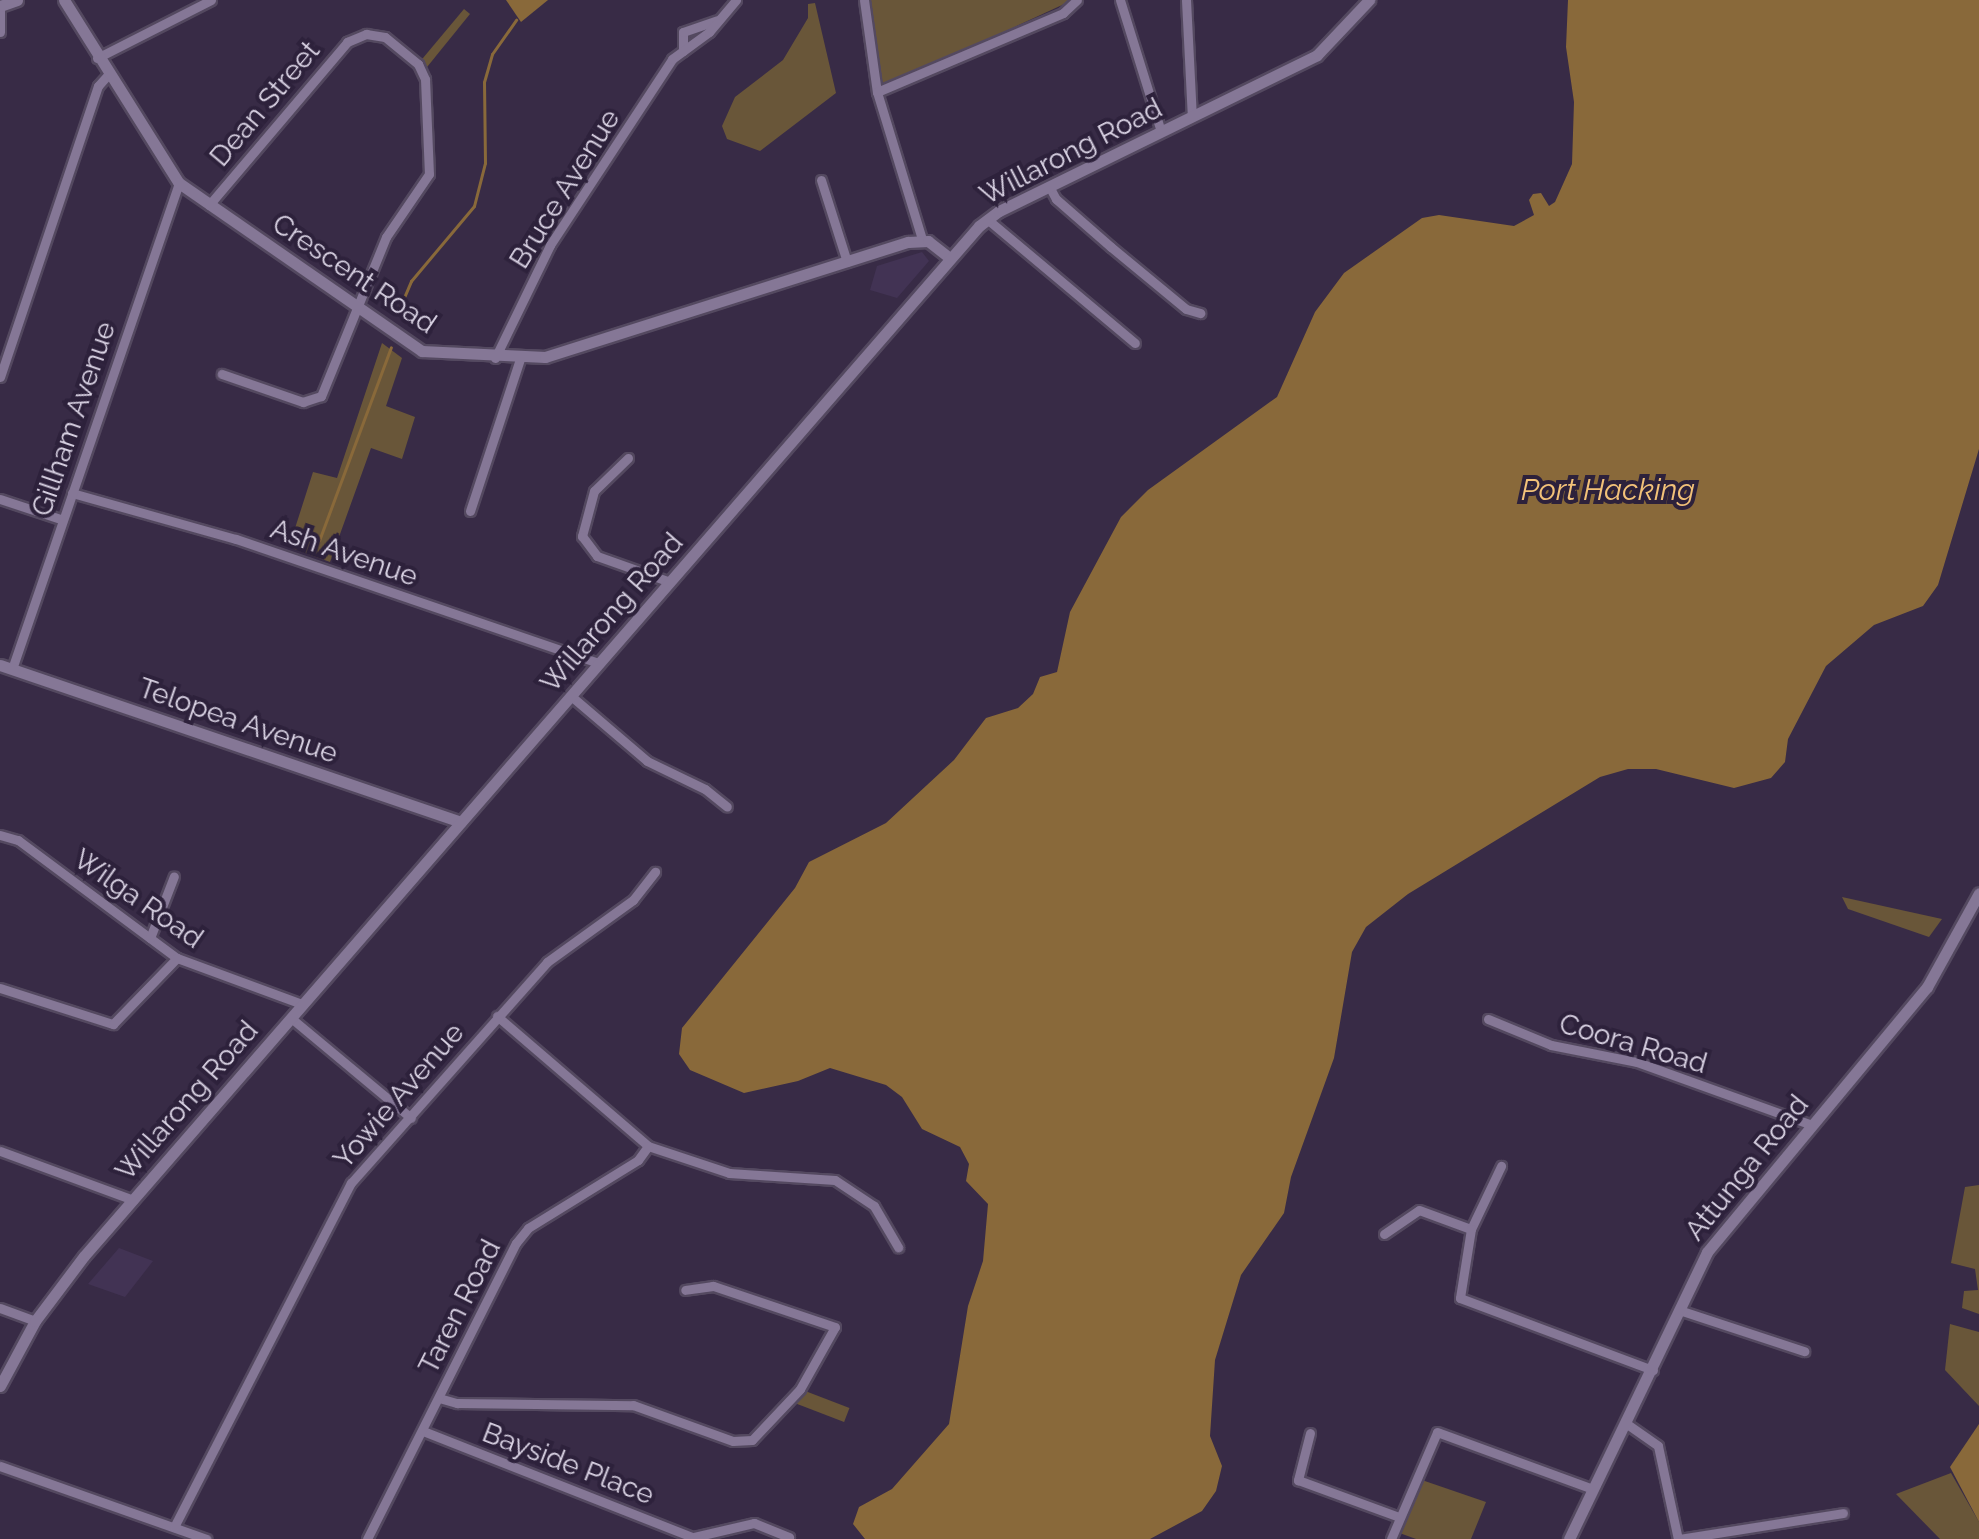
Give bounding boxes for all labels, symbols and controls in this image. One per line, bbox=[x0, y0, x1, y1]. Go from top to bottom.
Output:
street label: Dean Street bbox=[203, 35, 327, 173]
street label: Willarong Road bbox=[974, 92, 1168, 212]
street label: Bruce Avenue bbox=[502, 103, 628, 275]
street label: Crescent Road bbox=[266, 207, 442, 341]
street label: Gillham Avenue bbox=[25, 317, 123, 521]
water label: Port Hacking bbox=[1521, 472, 1695, 508]
street label: Ash Avenue bbox=[266, 512, 422, 594]
street label: Willarong Road bbox=[534, 527, 690, 699]
street label: Telopea Avenue bbox=[134, 671, 342, 771]
street label: Wilga Road bbox=[67, 842, 209, 956]
street label: Coora Road bbox=[1555, 1007, 1711, 1081]
street label: Willarong Road bbox=[109, 1015, 265, 1187]
street label: Yowie Avenue bbox=[326, 1016, 472, 1176]
street label: Attunga Road bbox=[1678, 1089, 1816, 1247]
street label: Taren Road bbox=[412, 1234, 508, 1380]
street label: Bayside Place bbox=[478, 1416, 658, 1512]

